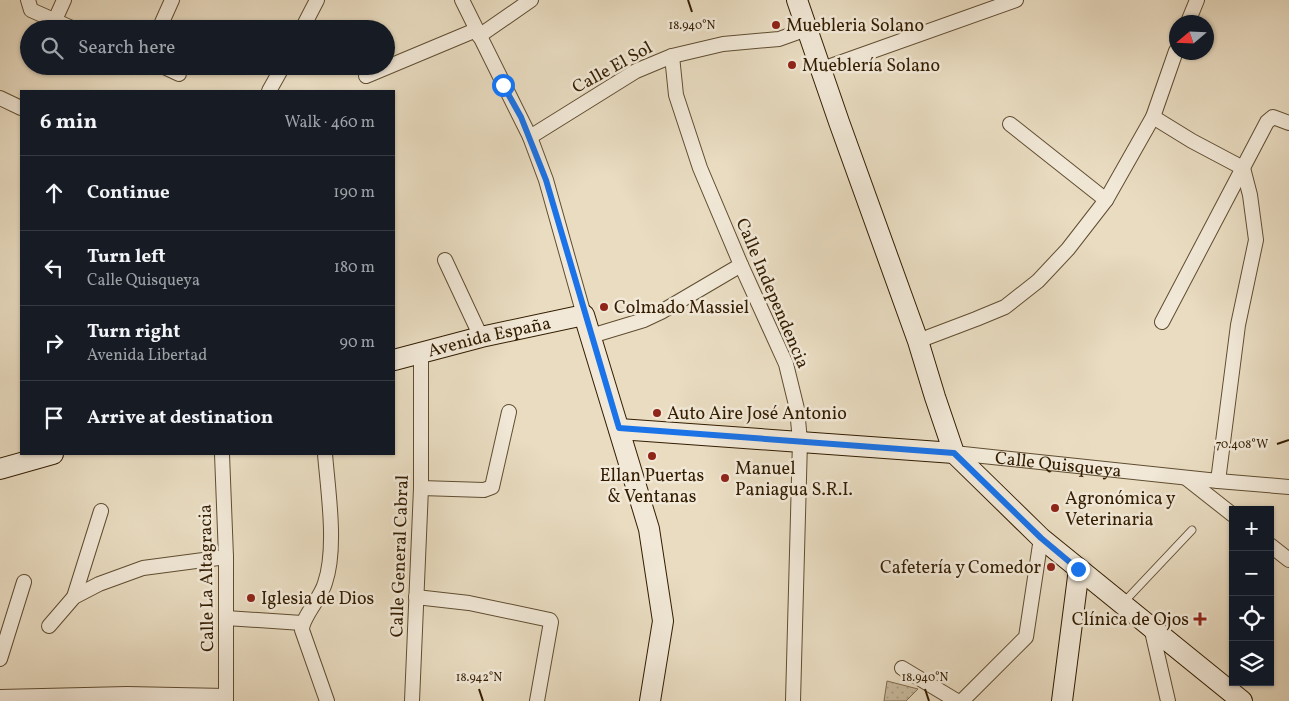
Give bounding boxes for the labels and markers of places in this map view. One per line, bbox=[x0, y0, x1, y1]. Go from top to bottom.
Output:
place label: Muebleria Solano bbox=[786, 14, 924, 39]
marker: Muebleria Solano bbox=[770, 19, 782, 31]
place label: Mueblería Solano bbox=[802, 54, 940, 79]
marker: Mueblería Solano bbox=[786, 59, 798, 71]
place label: Colmado Massiel bbox=[614, 296, 749, 321]
marker: Colmado Massiel bbox=[598, 301, 610, 313]
place label: Auto Aire José Antonio bbox=[667, 402, 847, 427]
marker: Auto Aire José Antonio bbox=[651, 407, 663, 419]
marker: Ellan Puertas & Ventanas bbox=[646, 450, 658, 462]
place label: Manuel Paniagua S.R.I. bbox=[735, 457, 853, 503]
place label: Ellan Puertas & Ventanas bbox=[600, 464, 704, 510]
marker: Manuel Paniagua S.R.I. bbox=[719, 472, 731, 484]
place label: Agronómica y Veterinaria bbox=[1065, 487, 1176, 533]
marker: Agronómica y Veterinaria bbox=[1049, 502, 1061, 514]
place label: Cafetería y Comedor bbox=[880, 556, 1041, 581]
marker: Cafetería y Comedor bbox=[1045, 561, 1057, 573]
place label: Iglesia de Dios bbox=[261, 587, 374, 612]
marker: Iglesia de Dios bbox=[245, 592, 257, 604]
place label: Clínica de Ojos bbox=[1072, 608, 1189, 633]
marker: Clínica de Ojos bbox=[1193, 612, 1207, 626]

